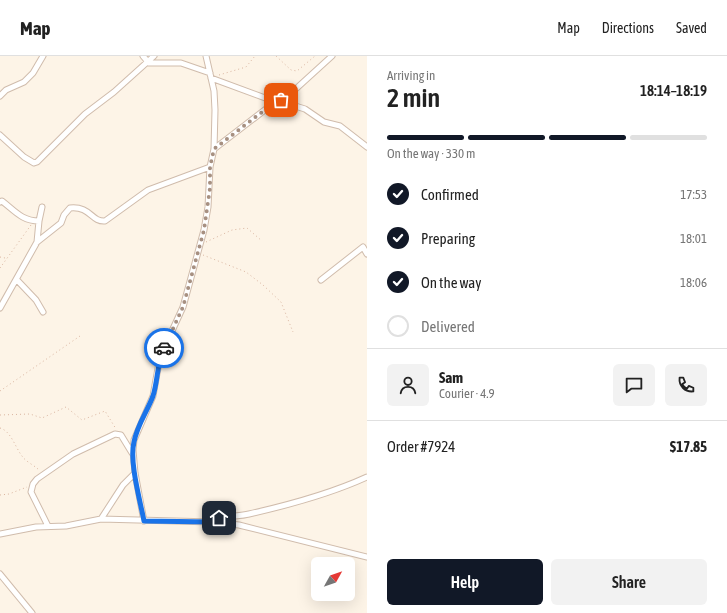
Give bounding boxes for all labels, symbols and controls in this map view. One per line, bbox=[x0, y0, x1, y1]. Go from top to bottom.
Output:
text: Map bbox=[20, 17, 51, 39]
text: Map bbox=[557, 20, 580, 36]
text: Directions bbox=[602, 20, 654, 36]
text: Saved bbox=[676, 20, 707, 36]
text: Arriving in bbox=[387, 68, 435, 83]
text: 18:14–18:19 bbox=[640, 82, 707, 99]
pin bbox=[264, 83, 298, 117]
text: 2 min bbox=[387, 83, 440, 113]
icon: bag bbox=[270, 89, 292, 111]
text: On the way · 330 m bbox=[387, 146, 475, 161]
icon: check bbox=[387, 183, 409, 205]
text: Confirmed bbox=[421, 186, 479, 203]
text: 17:53 bbox=[680, 187, 707, 202]
icon: check bbox=[387, 227, 409, 249]
text: Preparing bbox=[421, 230, 475, 247]
text: 18:01 bbox=[680, 231, 707, 246]
icon: check bbox=[387, 271, 409, 293]
text: On the way bbox=[421, 274, 482, 291]
text: 18:06 bbox=[680, 275, 707, 290]
text: Delivered bbox=[421, 318, 475, 335]
courier bbox=[144, 328, 184, 368]
icon: car bbox=[153, 337, 175, 359]
button: person bbox=[387, 364, 429, 406]
button: chat bbox=[613, 364, 655, 406]
button: phone bbox=[665, 364, 707, 406]
text: Sam bbox=[439, 369, 463, 386]
text: Courier · 4.9 bbox=[439, 386, 495, 401]
text: Order #7924 bbox=[387, 438, 455, 455]
text: $17.85 bbox=[670, 438, 707, 455]
pin bbox=[202, 501, 236, 535]
icon: home bbox=[208, 507, 230, 529]
north arrow bbox=[311, 557, 355, 601]
map controls bbox=[311, 557, 355, 601]
button: Help bbox=[387, 559, 543, 605]
button: Share bbox=[551, 559, 707, 605]

